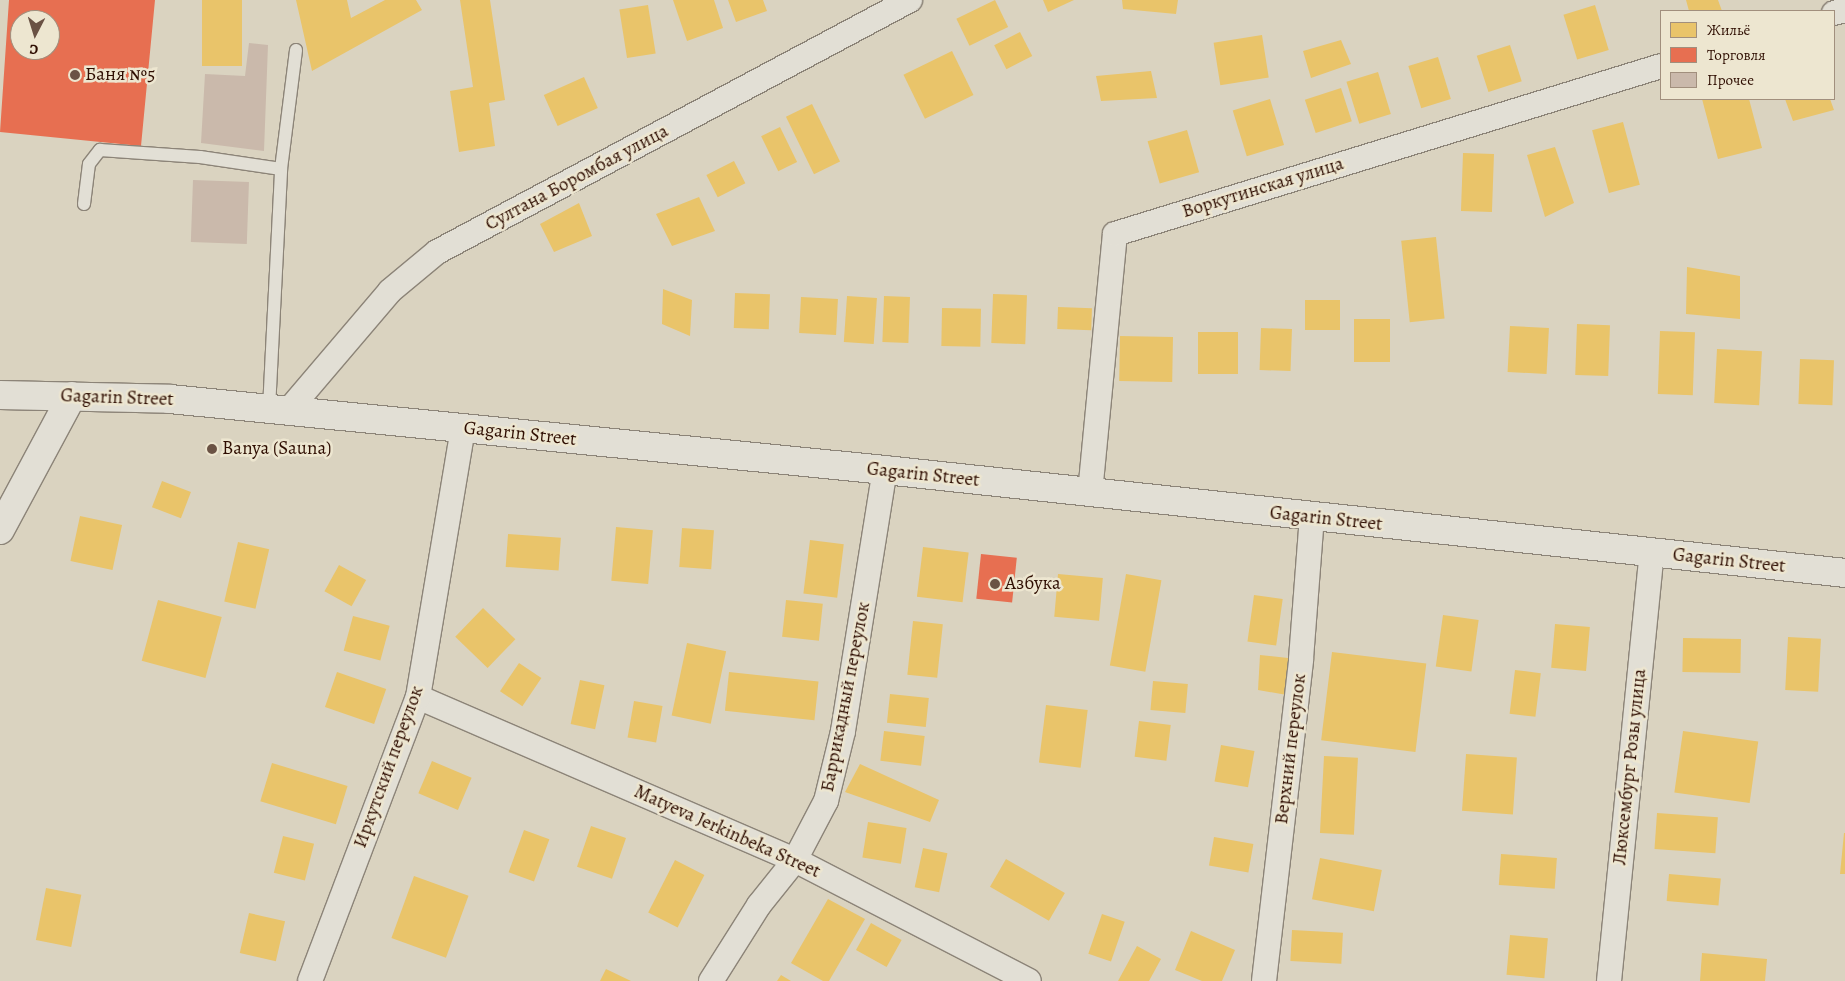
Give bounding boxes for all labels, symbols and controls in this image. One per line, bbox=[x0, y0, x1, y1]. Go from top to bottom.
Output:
north arrow bbox=[10, 10, 60, 60]
legend bbox=[1660, 10, 1835, 100]
text: Жильё bbox=[1707, 20, 1750, 40]
text: С bbox=[29, 40, 39, 59]
text: Торговля bbox=[1707, 45, 1765, 65]
place label: Баня №5 bbox=[85, 64, 155, 86]
marker: Баня №5 bbox=[69, 69, 81, 81]
text: Прочее bbox=[1707, 70, 1754, 90]
street label: Султана Боромбая улица bbox=[482, 120, 672, 236]
street label: Воркутинская улица bbox=[1179, 153, 1347, 223]
street label: Gagarin Street bbox=[60, 385, 174, 411]
street label: Gagarin Street bbox=[463, 417, 577, 451]
place label: Banya (Sauna) bbox=[222, 438, 332, 460]
marker: Banya (Sauna) bbox=[206, 443, 218, 455]
street label: Gagarin Street bbox=[866, 458, 980, 492]
street label: Gagarin Street bbox=[1269, 502, 1383, 536]
street label: Gagarin Street bbox=[1672, 544, 1786, 578]
place label: Азбука bbox=[1005, 573, 1061, 595]
marker: Азбука bbox=[989, 578, 1001, 590]
street label: Баррикадный переулок bbox=[816, 600, 876, 794]
street label: Люксембург Розы улица bbox=[1608, 668, 1652, 866]
street label: Верхний переулок bbox=[1270, 672, 1312, 826]
street label: Иркутский переулок bbox=[349, 683, 429, 851]
street label: Matyeva Jerkinbeka Street bbox=[630, 781, 824, 883]

